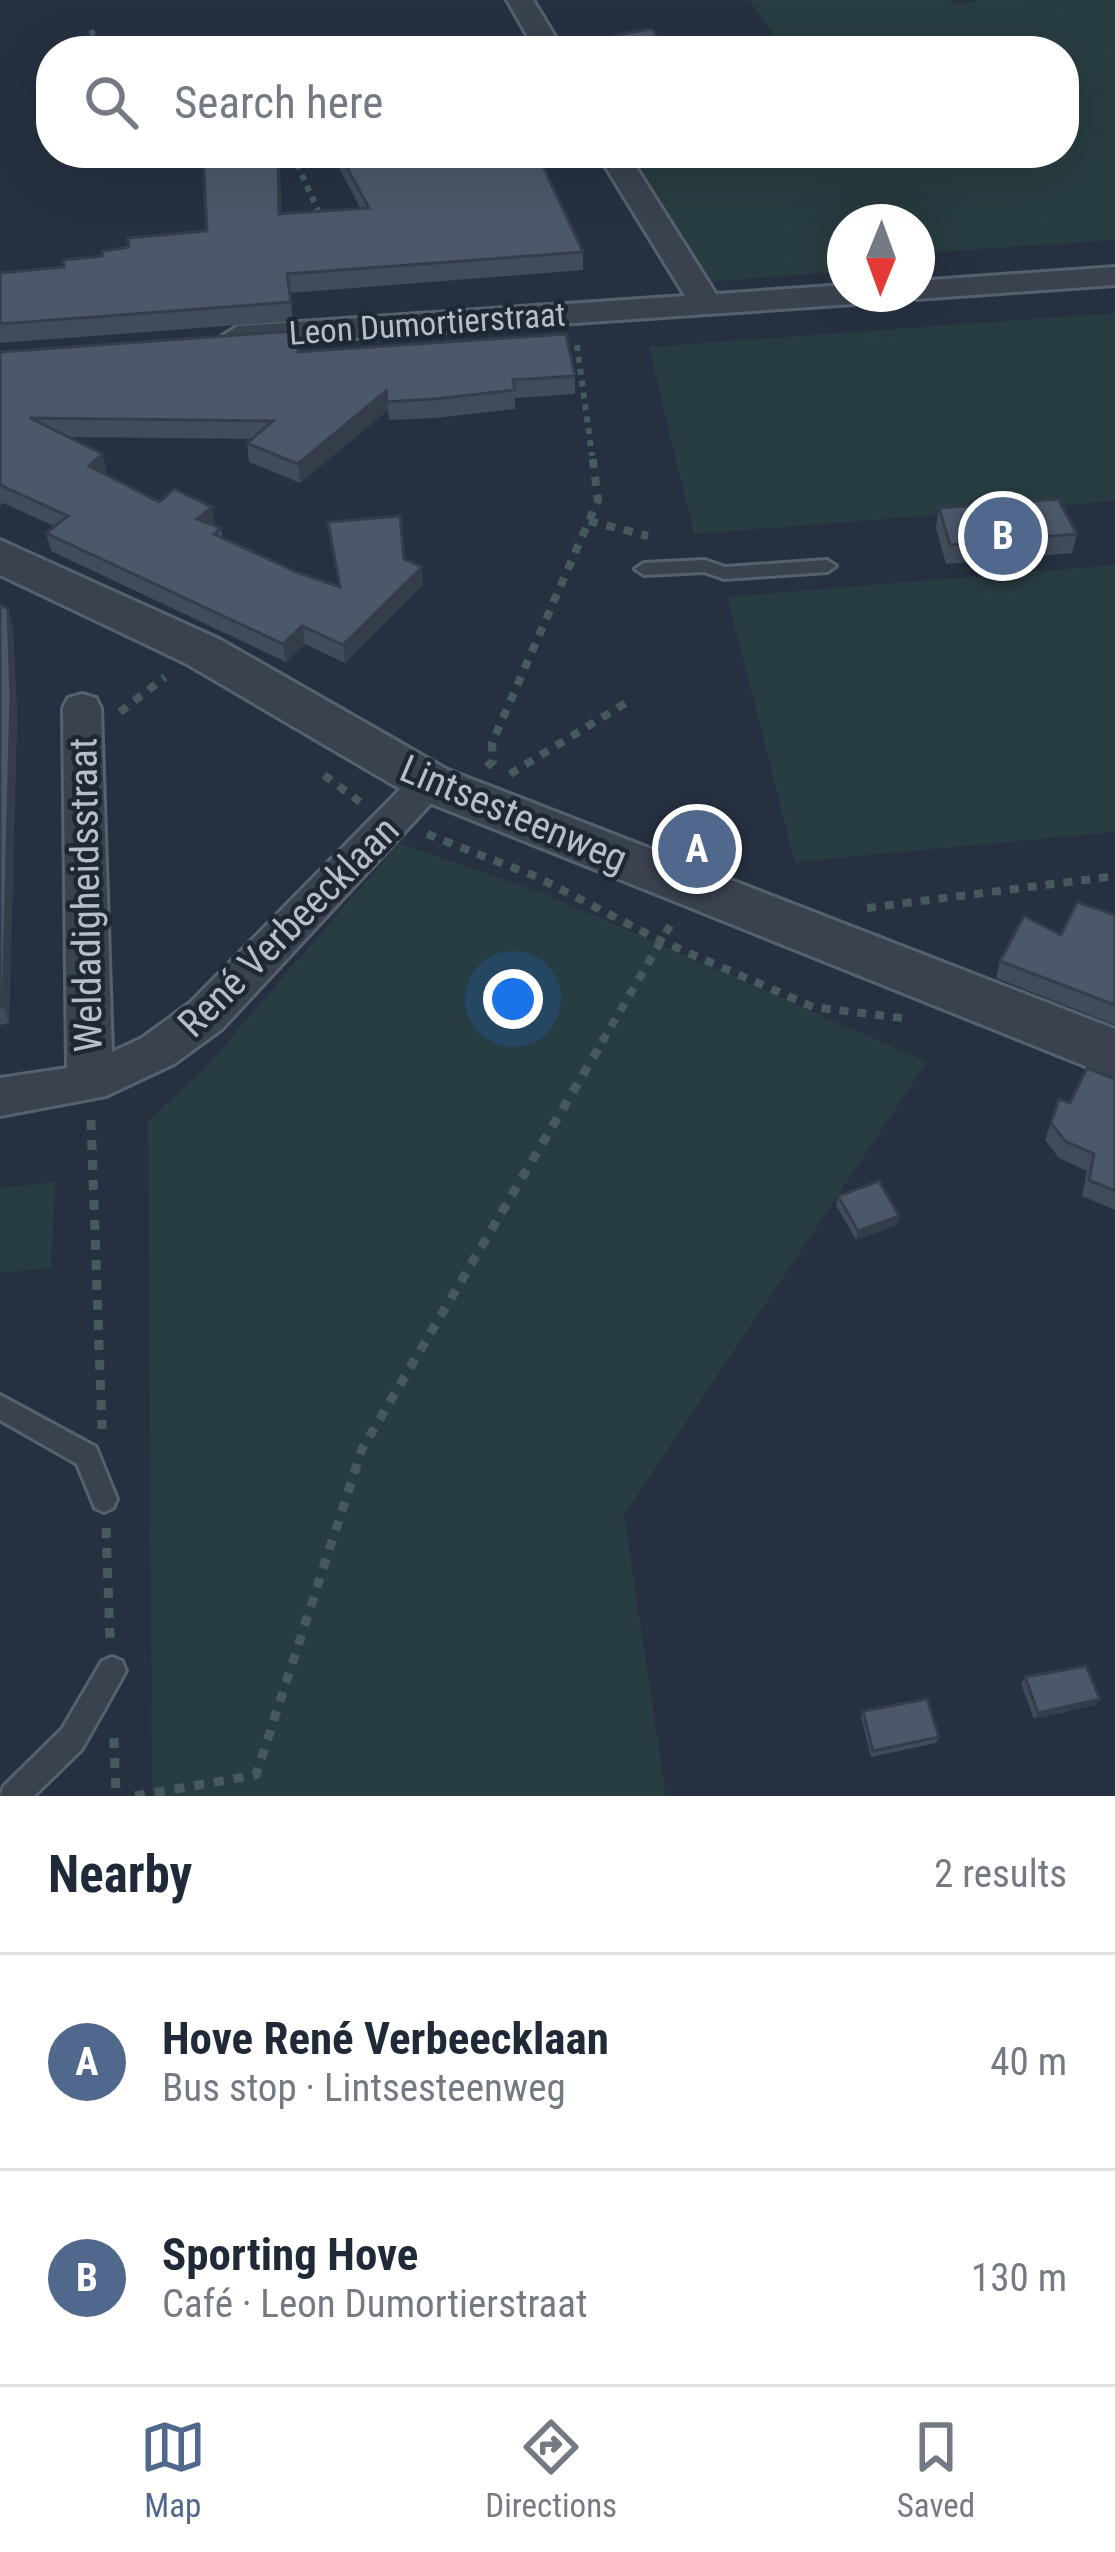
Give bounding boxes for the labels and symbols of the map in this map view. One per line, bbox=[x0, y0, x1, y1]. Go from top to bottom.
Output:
north arrow bbox=[827, 204, 935, 312]
street label: Leon Dumortierstraat bbox=[288, 294, 566, 353]
pin: B bbox=[964, 491, 1042, 581]
street label: Weldadigheidsstraat bbox=[60, 737, 112, 1053]
street label: Lintsesteenweg bbox=[393, 746, 634, 882]
pin: A bbox=[658, 804, 736, 894]
street label: René Verbeecklaan bbox=[169, 807, 409, 1047]
your location bbox=[483, 969, 543, 1029]

